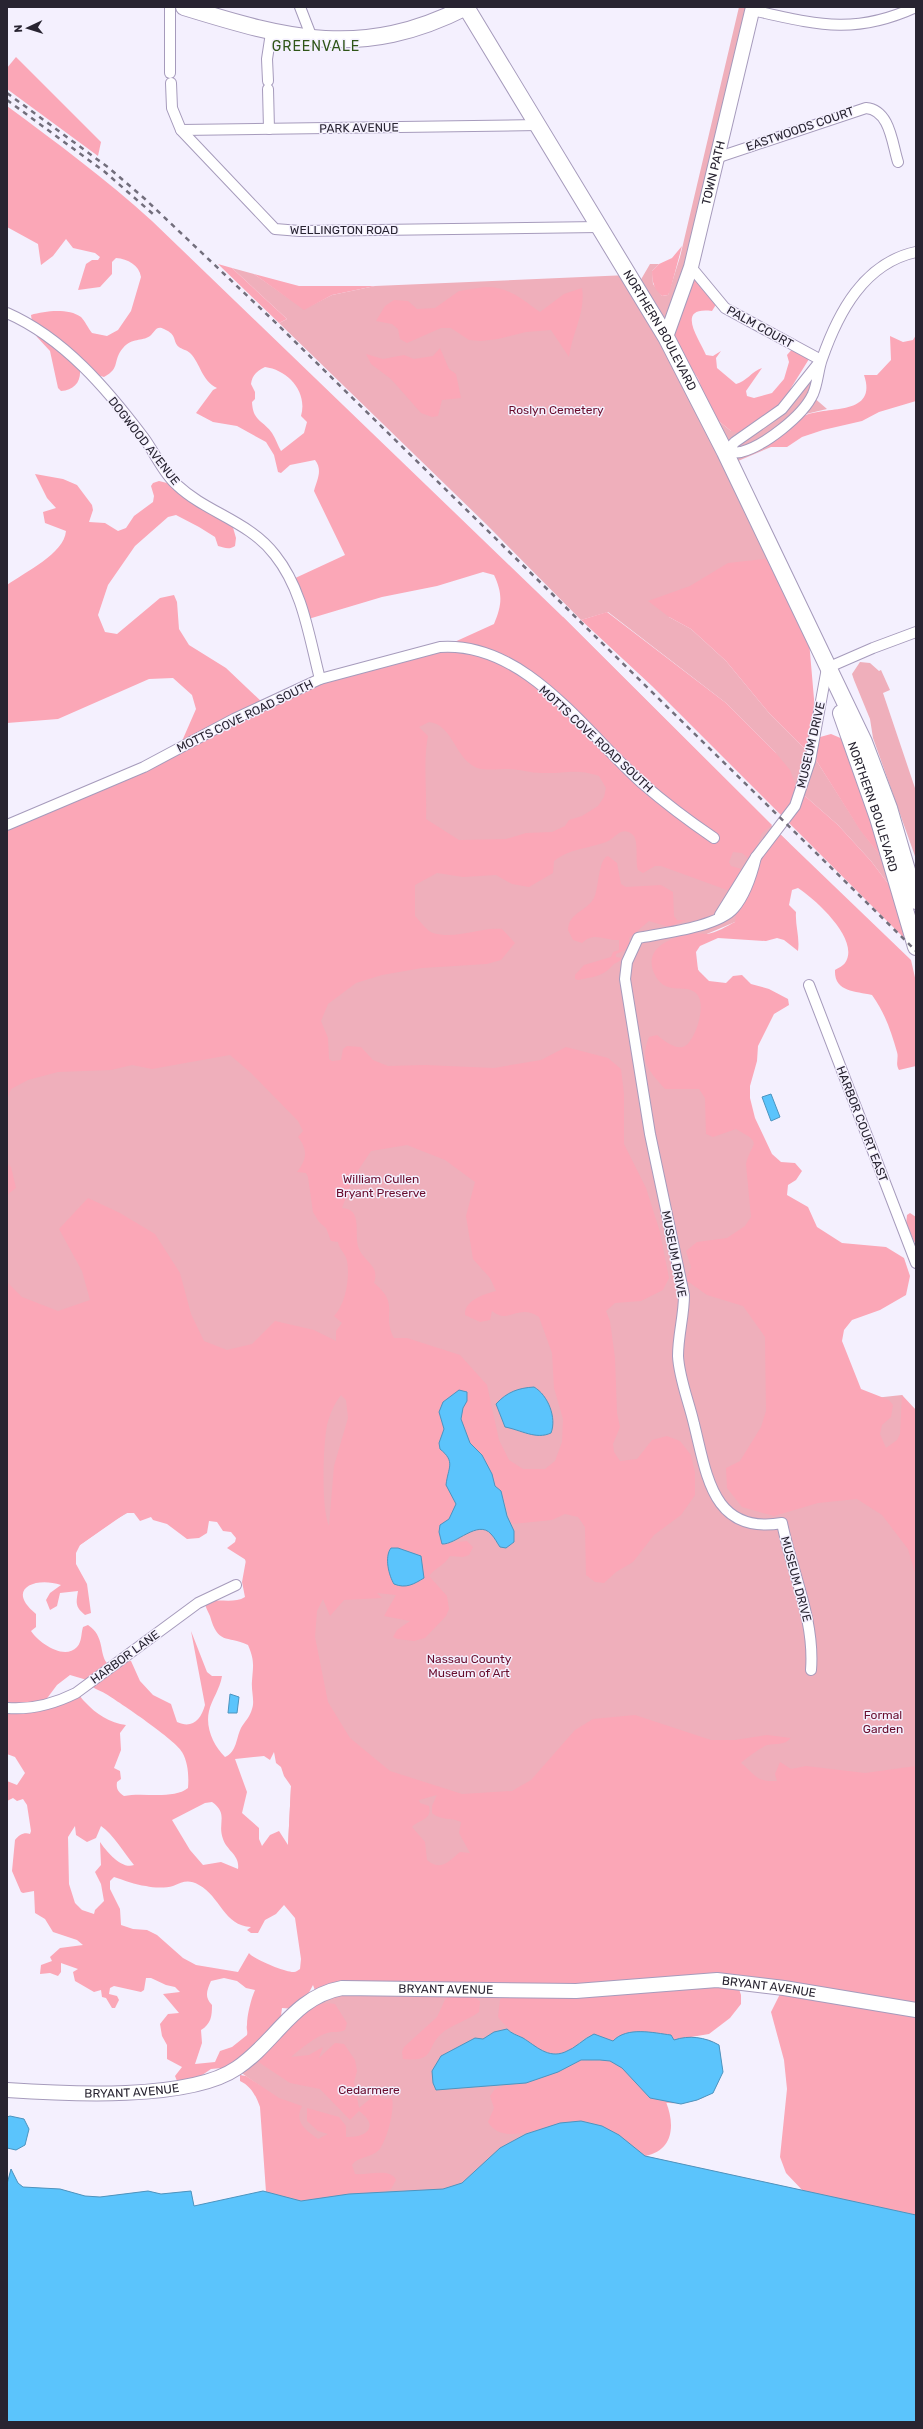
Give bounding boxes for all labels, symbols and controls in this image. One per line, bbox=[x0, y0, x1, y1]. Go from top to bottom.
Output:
north arrow bbox=[8, 8, 48, 48]
text: N bbox=[12, 24, 25, 33]
district label: GREENVALE bbox=[272, 38, 360, 55]
street label: EASTWOODS COURT bbox=[744, 104, 856, 154]
street label: PARK AVENUE bbox=[319, 120, 399, 136]
street label: TOWN PATH bbox=[699, 139, 728, 207]
street label: WELLINGTON ROAD bbox=[290, 223, 398, 237]
street label: NORTHERN BOULEVARD bbox=[620, 268, 699, 393]
street label: PALM COURT bbox=[724, 303, 796, 351]
street label: DOGWOOD AVENUE bbox=[105, 394, 183, 488]
park label: Roslyn Cemetery bbox=[508, 403, 604, 417]
street label: MOTTS COVE ROAD SOUTH bbox=[174, 677, 316, 755]
street label: MOTTS COVE ROAD SOUTH bbox=[536, 683, 656, 795]
street label: MUSEUM DRIVE bbox=[794, 701, 828, 789]
street label: NORTHERN BOULEVARD bbox=[845, 740, 900, 873]
street label: HARBOR COURT EAST bbox=[833, 1064, 891, 1184]
park label: William Cullen Bryant Preserve bbox=[336, 1172, 426, 1200]
street label: MUSEUM DRIVE bbox=[659, 1209, 689, 1299]
street label: MUSEUM DRIVE bbox=[778, 1535, 814, 1623]
street label: HARBOR LANE bbox=[88, 1627, 162, 1687]
park label: Nassau County Museum of Art bbox=[427, 1652, 512, 1680]
park label: Formal Garden bbox=[863, 1708, 903, 1736]
street label: BRYANT AVENUE bbox=[721, 1974, 817, 2000]
street label: BRYANT AVENUE bbox=[398, 1982, 493, 1997]
street label: BRYANT AVENUE bbox=[84, 2081, 180, 2101]
park label: Cedarmere bbox=[338, 2083, 400, 2097]

